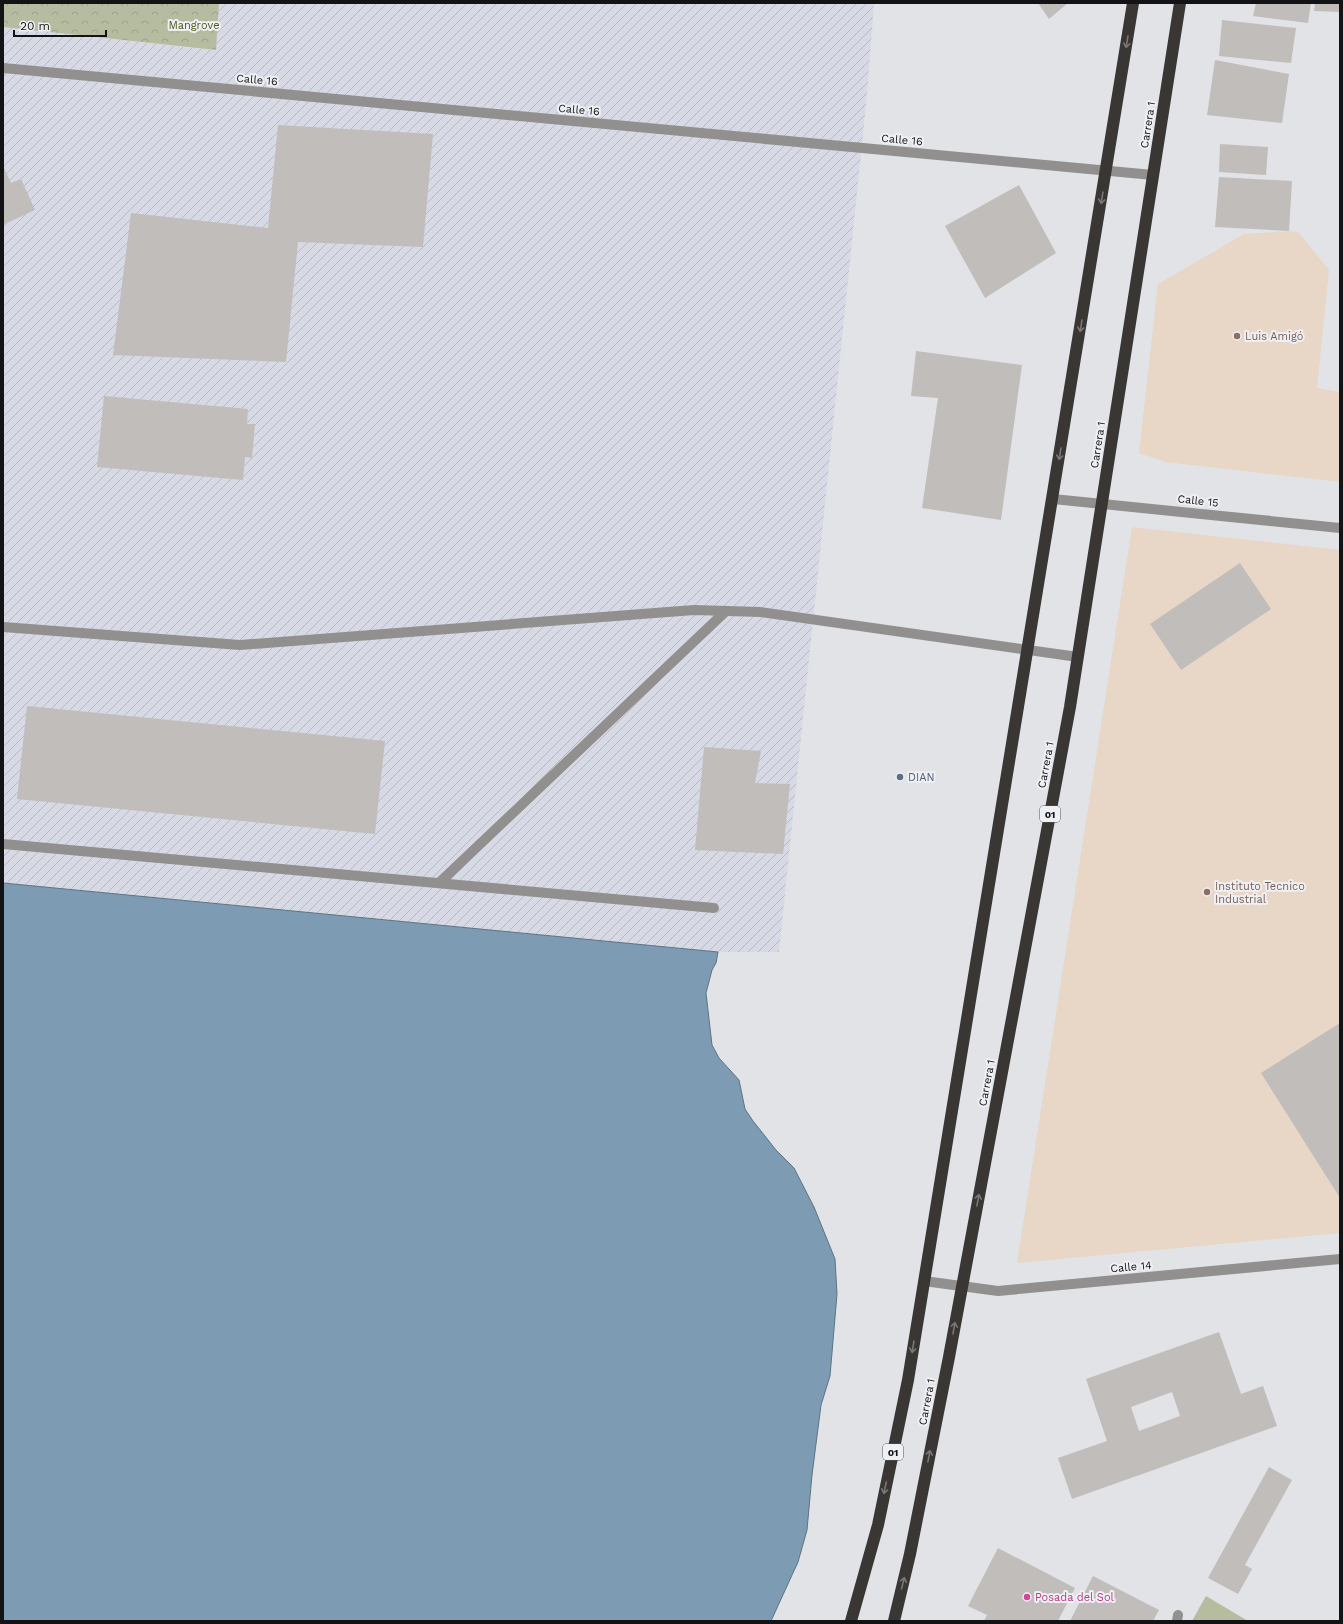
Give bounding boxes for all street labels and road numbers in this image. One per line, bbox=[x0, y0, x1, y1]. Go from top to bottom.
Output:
street label: Calle 16 bbox=[236, 72, 278, 88]
street label: Carrera 1 bbox=[1138, 101, 1158, 149]
street label: Calle 16 bbox=[558, 102, 600, 118]
street label: Calle 16 bbox=[881, 132, 923, 148]
street label: Carrera 1 bbox=[1088, 421, 1108, 469]
street label: Calle 15 bbox=[1177, 492, 1219, 510]
street label: Carrera 1 bbox=[1035, 741, 1057, 789]
road number: 01 bbox=[1040, 806, 1060, 822]
street label: Carrera 1 bbox=[976, 1059, 998, 1107]
street label: Calle 14 bbox=[1110, 1259, 1152, 1275]
street label: Carrera 1 bbox=[916, 1378, 938, 1426]
road number: 01 bbox=[883, 1444, 903, 1460]

